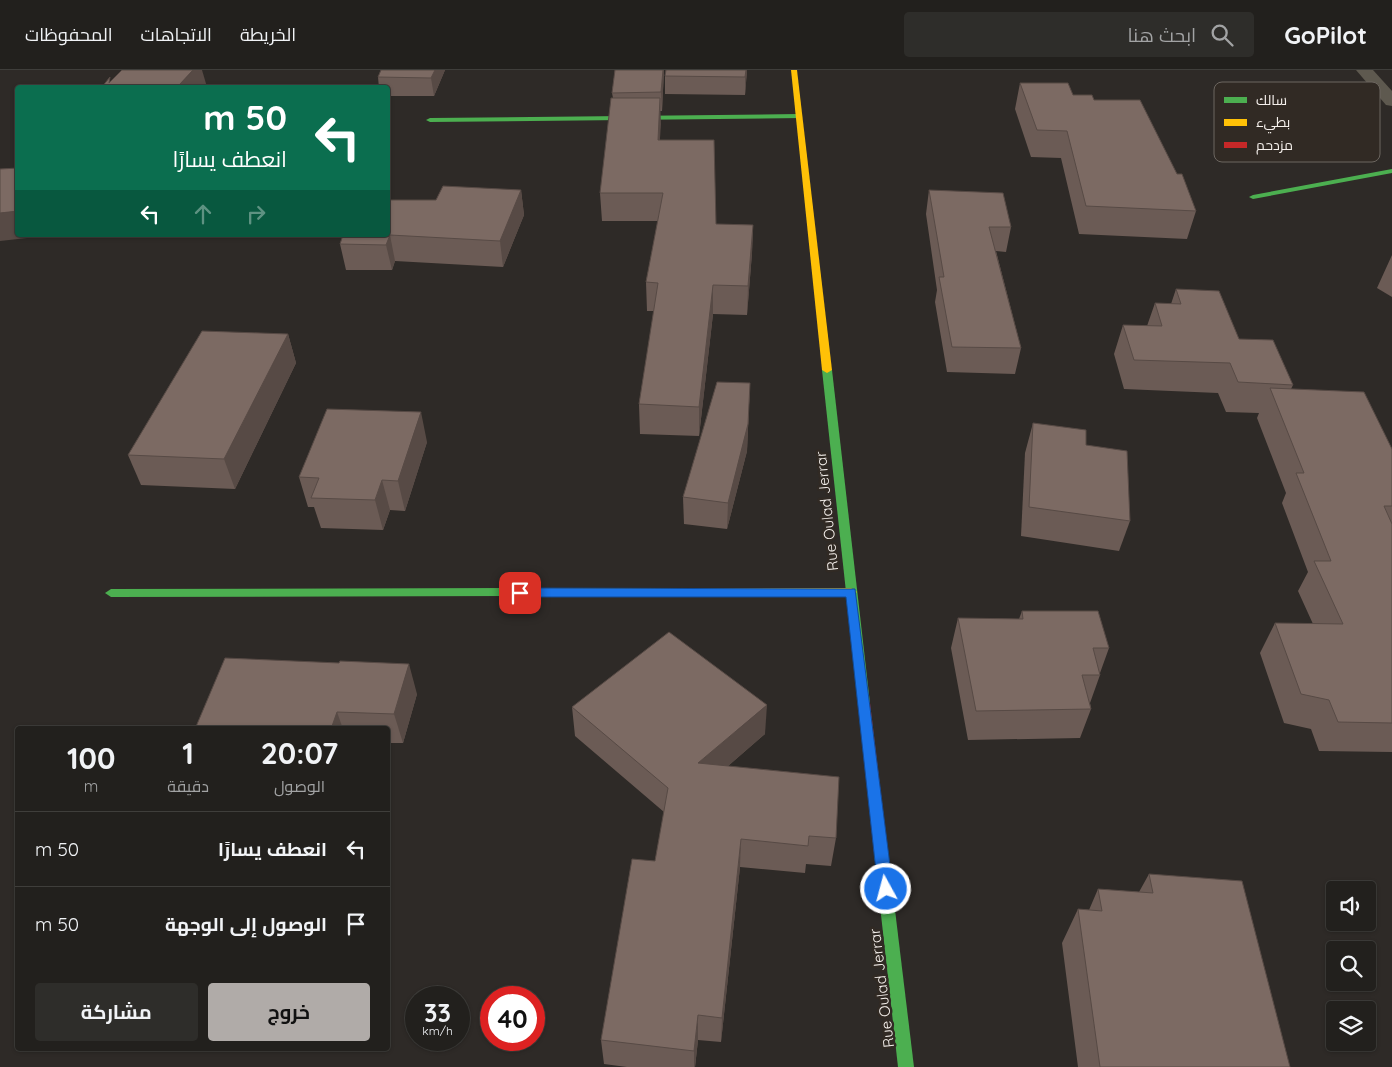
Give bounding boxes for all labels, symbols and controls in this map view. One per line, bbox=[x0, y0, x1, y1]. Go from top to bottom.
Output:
search box bbox=[904, 12, 1254, 57]
text: GoPilot bbox=[1284, 20, 1367, 50]
icon: search bbox=[1208, 21, 1236, 49]
text: المحفوظات bbox=[25, 23, 113, 46]
text: الاتجاهات bbox=[141, 23, 212, 46]
text: الخريطة bbox=[240, 23, 296, 46]
text: ابحث هنا bbox=[1127, 23, 1196, 47]
legend bbox=[1214, 82, 1380, 162]
text: سالك bbox=[1256, 91, 1287, 109]
text: 50 m bbox=[203, 95, 287, 139]
icon: left bbox=[305, 105, 370, 170]
text: بطيء bbox=[1256, 113, 1290, 134]
text: مزدحم bbox=[1256, 136, 1293, 155]
text: انعطف يسارًا bbox=[173, 145, 287, 173]
icon: left bbox=[136, 200, 164, 228]
icon: ahead bbox=[189, 200, 217, 228]
icon: right bbox=[242, 200, 270, 228]
street label: Rue Oulad Jerrar bbox=[811, 450, 842, 572]
pin bbox=[499, 572, 541, 614]
icon: arrive bbox=[506, 579, 534, 607]
text: 1 bbox=[182, 734, 194, 772]
text: 20:07 bbox=[261, 734, 338, 772]
text: 100 bbox=[67, 739, 115, 777]
text: m bbox=[84, 776, 98, 796]
text: دقيقة bbox=[167, 776, 209, 796]
text: الوصول bbox=[274, 776, 325, 796]
icon: left bbox=[342, 835, 370, 863]
text: 50 m bbox=[35, 837, 79, 861]
text: انعطف يسارًا bbox=[218, 837, 327, 861]
position arrow bbox=[859, 862, 911, 914]
map controls bbox=[1326, 881, 1376, 1051]
button: sound bbox=[1326, 881, 1376, 931]
icon: arrive bbox=[342, 910, 370, 938]
text: 50 m bbox=[35, 912, 79, 936]
text: الوصول إلى الوجهة bbox=[165, 912, 327, 936]
street label: Rue Oulad Jerrar bbox=[865, 927, 898, 1049]
button: search bbox=[1326, 941, 1376, 991]
button: مشاركة bbox=[35, 983, 198, 1041]
button: خروج bbox=[208, 983, 370, 1041]
speed limit sign: 40 bbox=[480, 986, 545, 1051]
text: 33 bbox=[424, 997, 451, 1028]
button: layers bbox=[1326, 1001, 1376, 1051]
text: km/h bbox=[422, 1023, 453, 1038]

